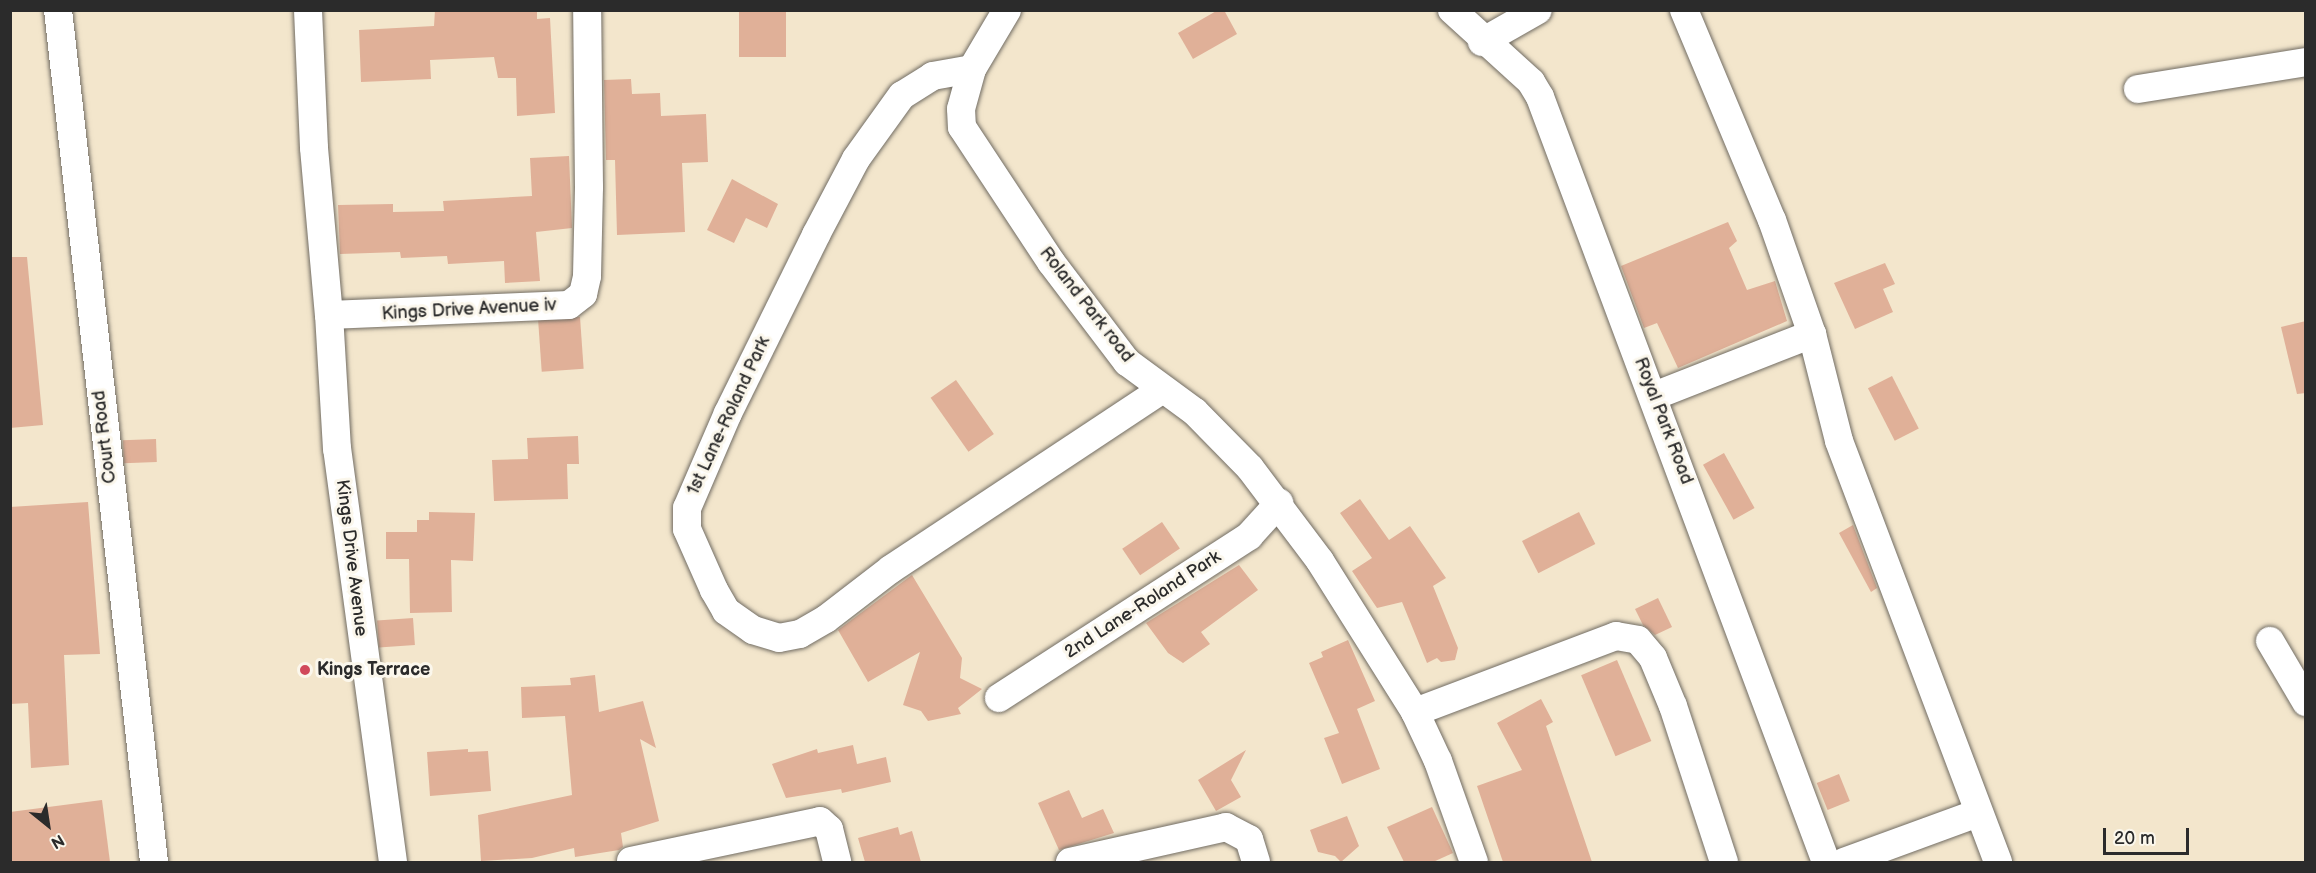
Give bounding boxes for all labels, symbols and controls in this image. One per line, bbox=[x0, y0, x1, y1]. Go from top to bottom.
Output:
street label: Roland Park road bbox=[1034, 243, 1138, 367]
street label: Kings Drive Avenue iv bbox=[381, 295, 557, 325]
street label: 1st Lane-Roland Park bbox=[683, 333, 775, 499]
street label: Royal Park Road bbox=[1629, 355, 1697, 487]
street label: Court Road bbox=[89, 389, 121, 485]
street label: Kings Drive Avenue bbox=[331, 478, 371, 638]
street label: 2nd Lane-Roland Park bbox=[1061, 546, 1225, 664]
place label: Kings Terrace bbox=[317, 659, 430, 681]
marker: Kings Terrace bbox=[298, 663, 312, 677]
north arrow bbox=[18, 795, 78, 855]
scale bar bbox=[2106, 816, 2192, 854]
text: 20 m bbox=[2114, 828, 2155, 849]
text: N bbox=[47, 830, 67, 852]

